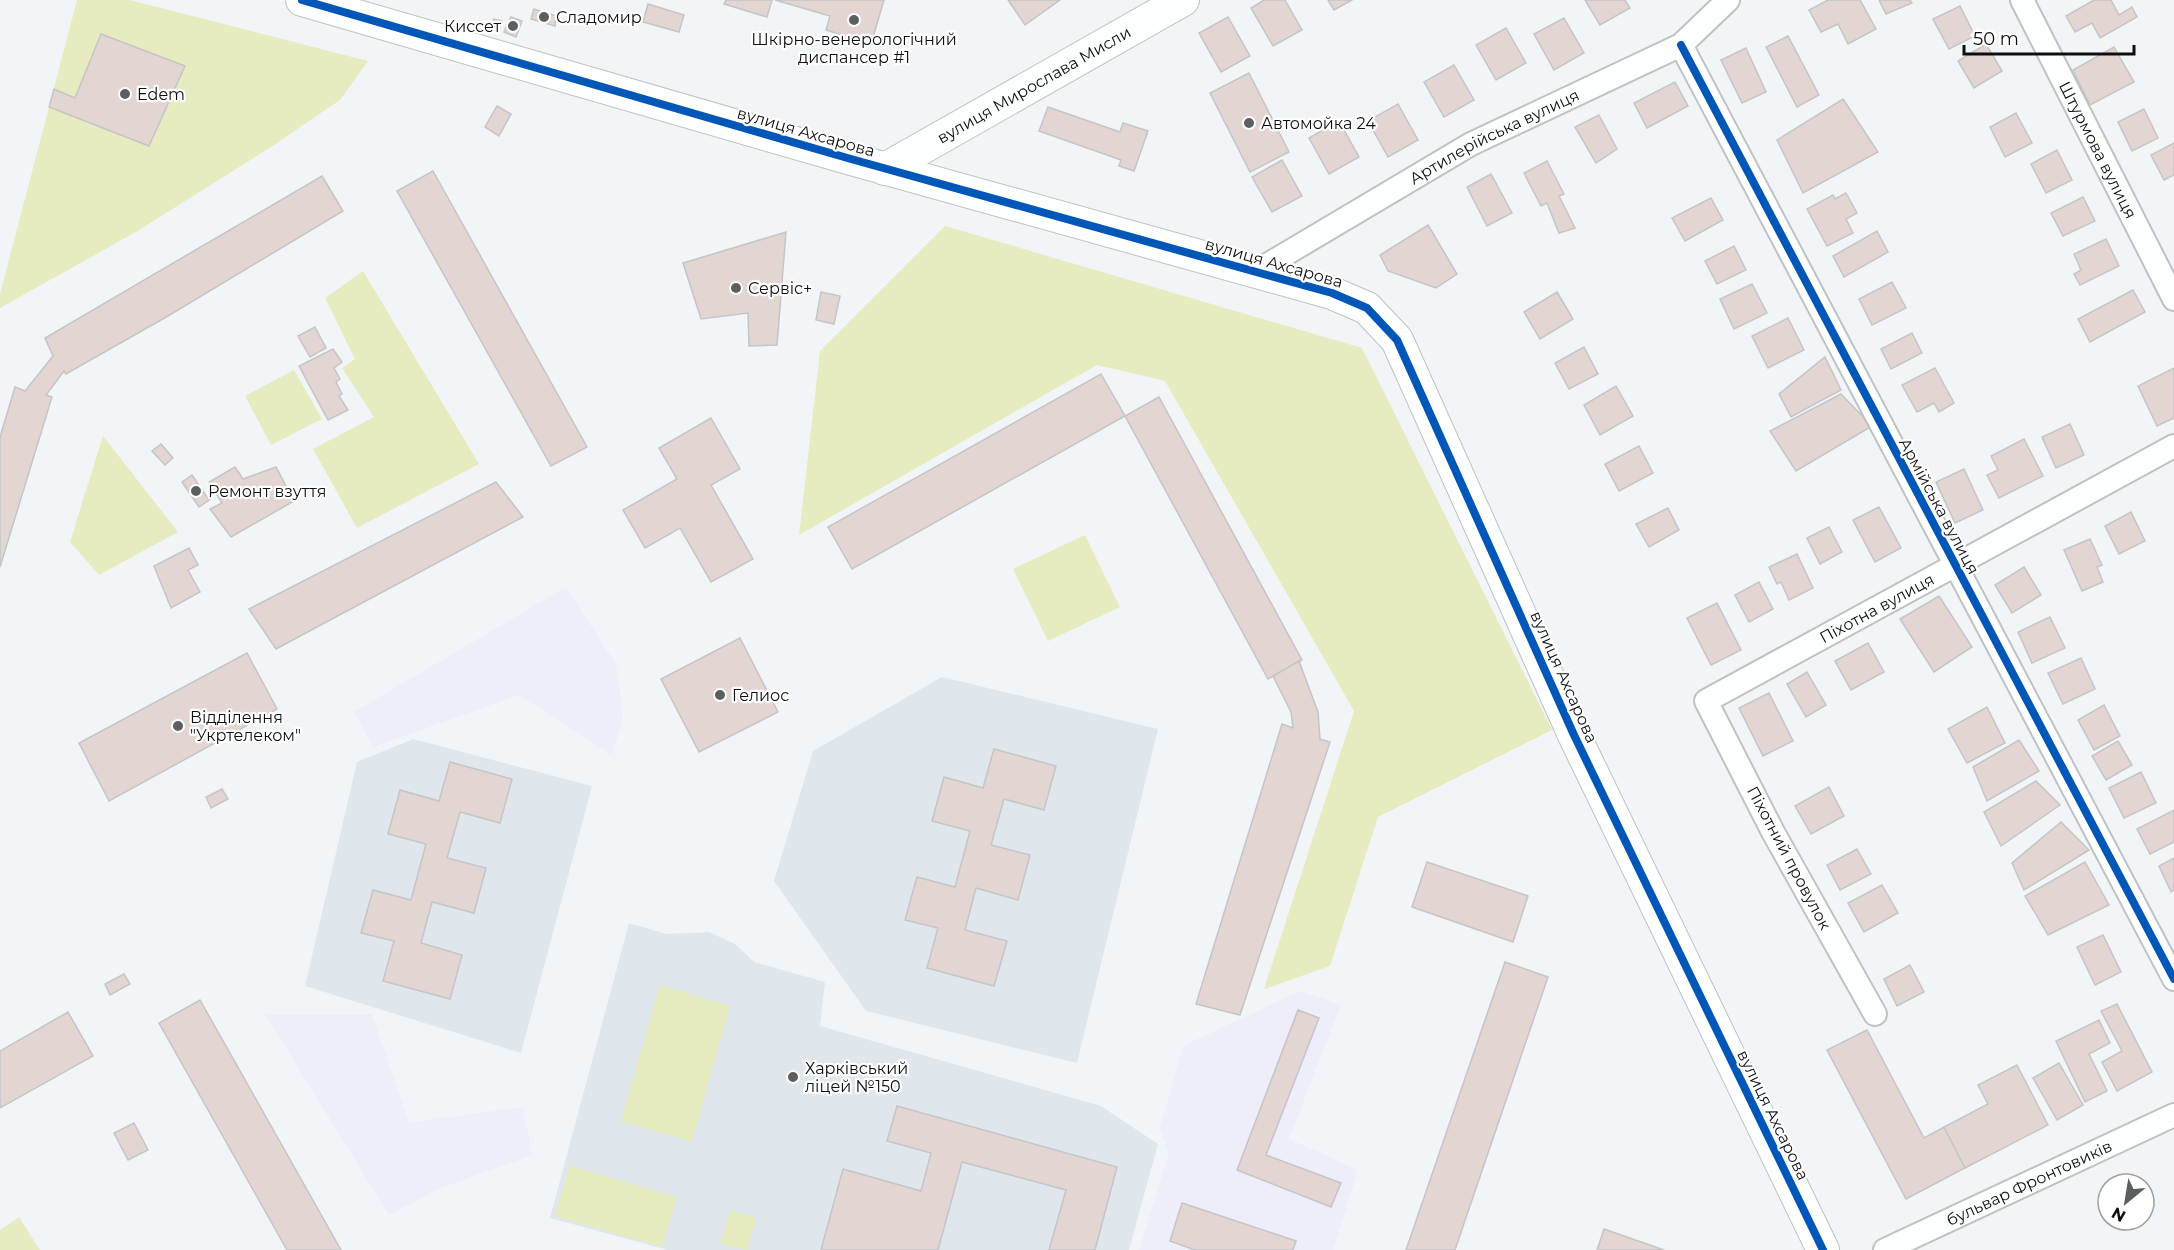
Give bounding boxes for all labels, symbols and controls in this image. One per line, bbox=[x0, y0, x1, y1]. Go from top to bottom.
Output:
place label: Сладомир bbox=[556, 8, 642, 27]
marker: Сладомир bbox=[537, 10, 551, 24]
marker: Шкірно-венерологічний диспансер #1 bbox=[847, 13, 861, 27]
place label: Киссет bbox=[444, 17, 501, 36]
scale bar bbox=[1964, 18, 2134, 56]
marker: Киссет bbox=[506, 19, 520, 33]
street label: вулиця Мирослава Мисли bbox=[934, 22, 1134, 147]
text: 50 m bbox=[1973, 28, 2019, 50]
place label: Шкірно-венерологічний диспансер #1 bbox=[751, 30, 957, 67]
street label: Штурмова вулиця bbox=[2055, 78, 2141, 221]
place label: Edem bbox=[137, 85, 185, 104]
street label: Артилерійська вулиця bbox=[1406, 85, 1582, 188]
marker: Edem bbox=[118, 87, 132, 101]
street label: вулиця Ахсарова bbox=[735, 103, 877, 161]
place label: Автомойка 24 bbox=[1261, 114, 1376, 133]
marker: Автомойка 24 bbox=[1242, 116, 1256, 130]
street label: вулиця Ахсарова bbox=[1203, 234, 1345, 292]
place label: Сервіс+ bbox=[748, 279, 812, 298]
marker: Сервіс+ bbox=[729, 281, 743, 295]
street label: Армійська вулиця bbox=[1895, 435, 1983, 577]
place label: Ремонт взуття bbox=[208, 482, 326, 501]
marker: Ремонт взуття bbox=[189, 484, 203, 498]
street label: Піхотна вулиця bbox=[1816, 569, 1937, 647]
street label: вулиця Ахсарова bbox=[1526, 608, 1602, 746]
place label: Гелиос bbox=[732, 686, 789, 705]
marker: Гелиос bbox=[713, 688, 727, 702]
place label: Відділення "Укртелеком" bbox=[190, 708, 301, 745]
marker: Відділення "Укртелеком" bbox=[171, 719, 185, 733]
street label: Піхотний провулок bbox=[1743, 783, 1835, 934]
street label: вулиця Ахсарова bbox=[1733, 1047, 1813, 1183]
place label: Харківський ліцей №150 bbox=[805, 1059, 908, 1096]
marker: Харківський ліцей №150 bbox=[786, 1070, 800, 1084]
street label: бульвар Фронтовиків bbox=[1943, 1136, 2115, 1230]
north arrow bbox=[2096, 1172, 2156, 1232]
text: N bbox=[2108, 1203, 2129, 1226]

